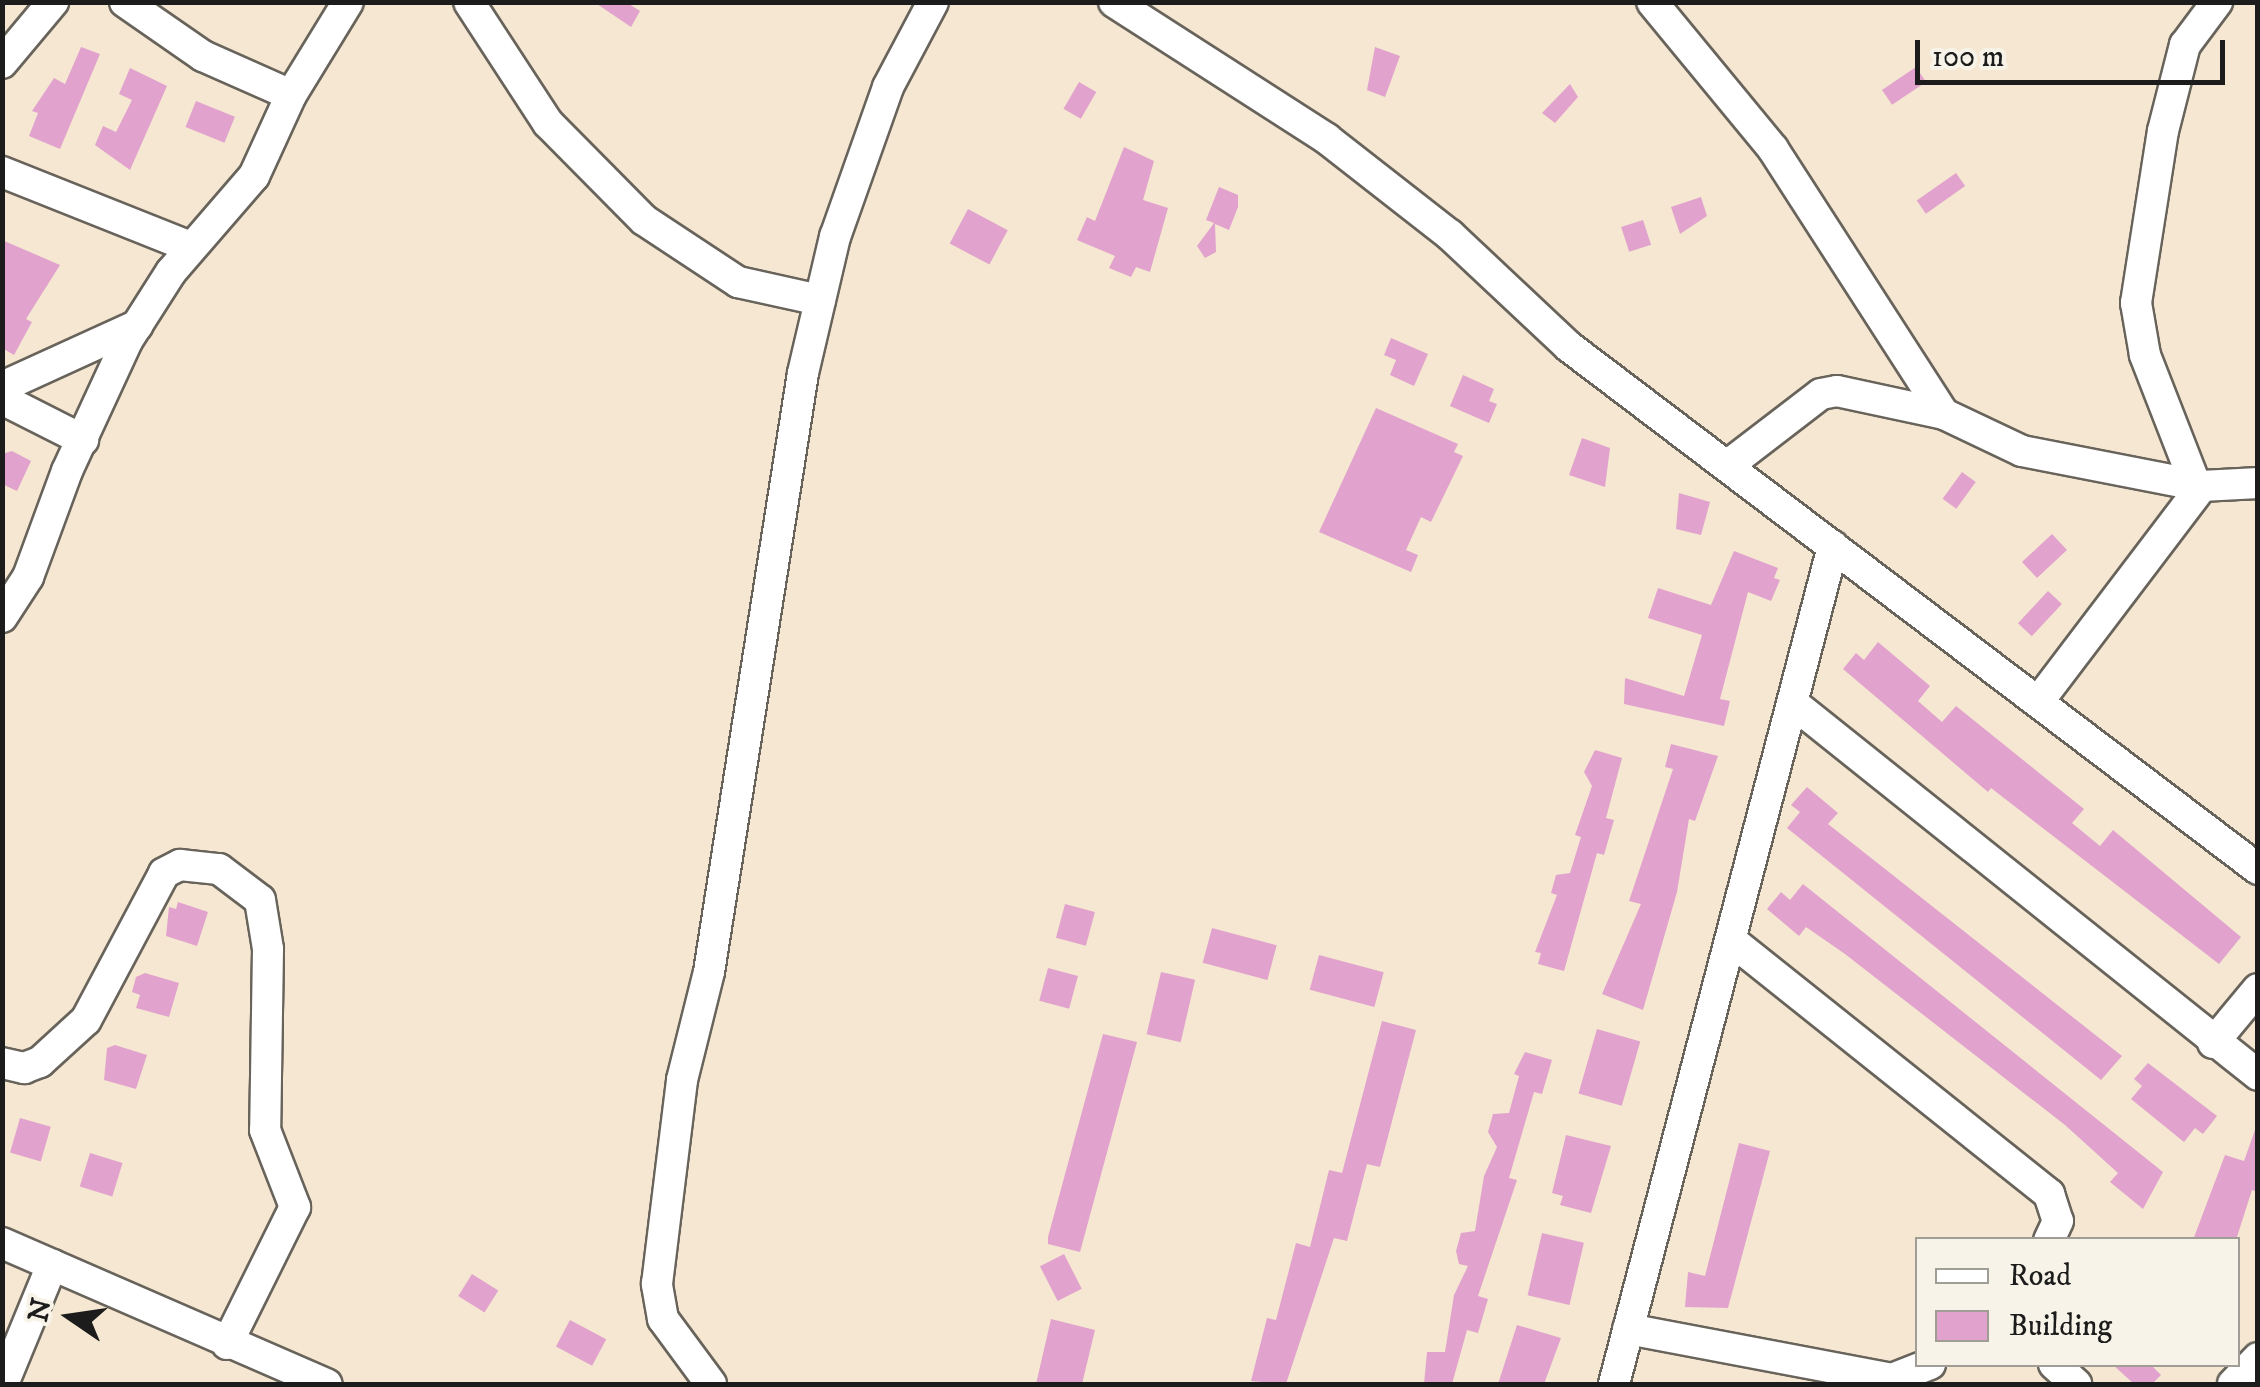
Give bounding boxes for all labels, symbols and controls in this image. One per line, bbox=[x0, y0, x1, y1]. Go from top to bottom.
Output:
scale bar bbox=[1920, 20, 2230, 82]
text: 100 m bbox=[1932, 39, 2004, 76]
legend bbox=[1915, 1237, 2240, 1367]
text: Road bbox=[2009, 1258, 2071, 1295]
north arrow bbox=[20, 1267, 120, 1367]
text: N bbox=[21, 1295, 60, 1325]
text: Building bbox=[2009, 1308, 2112, 1345]

